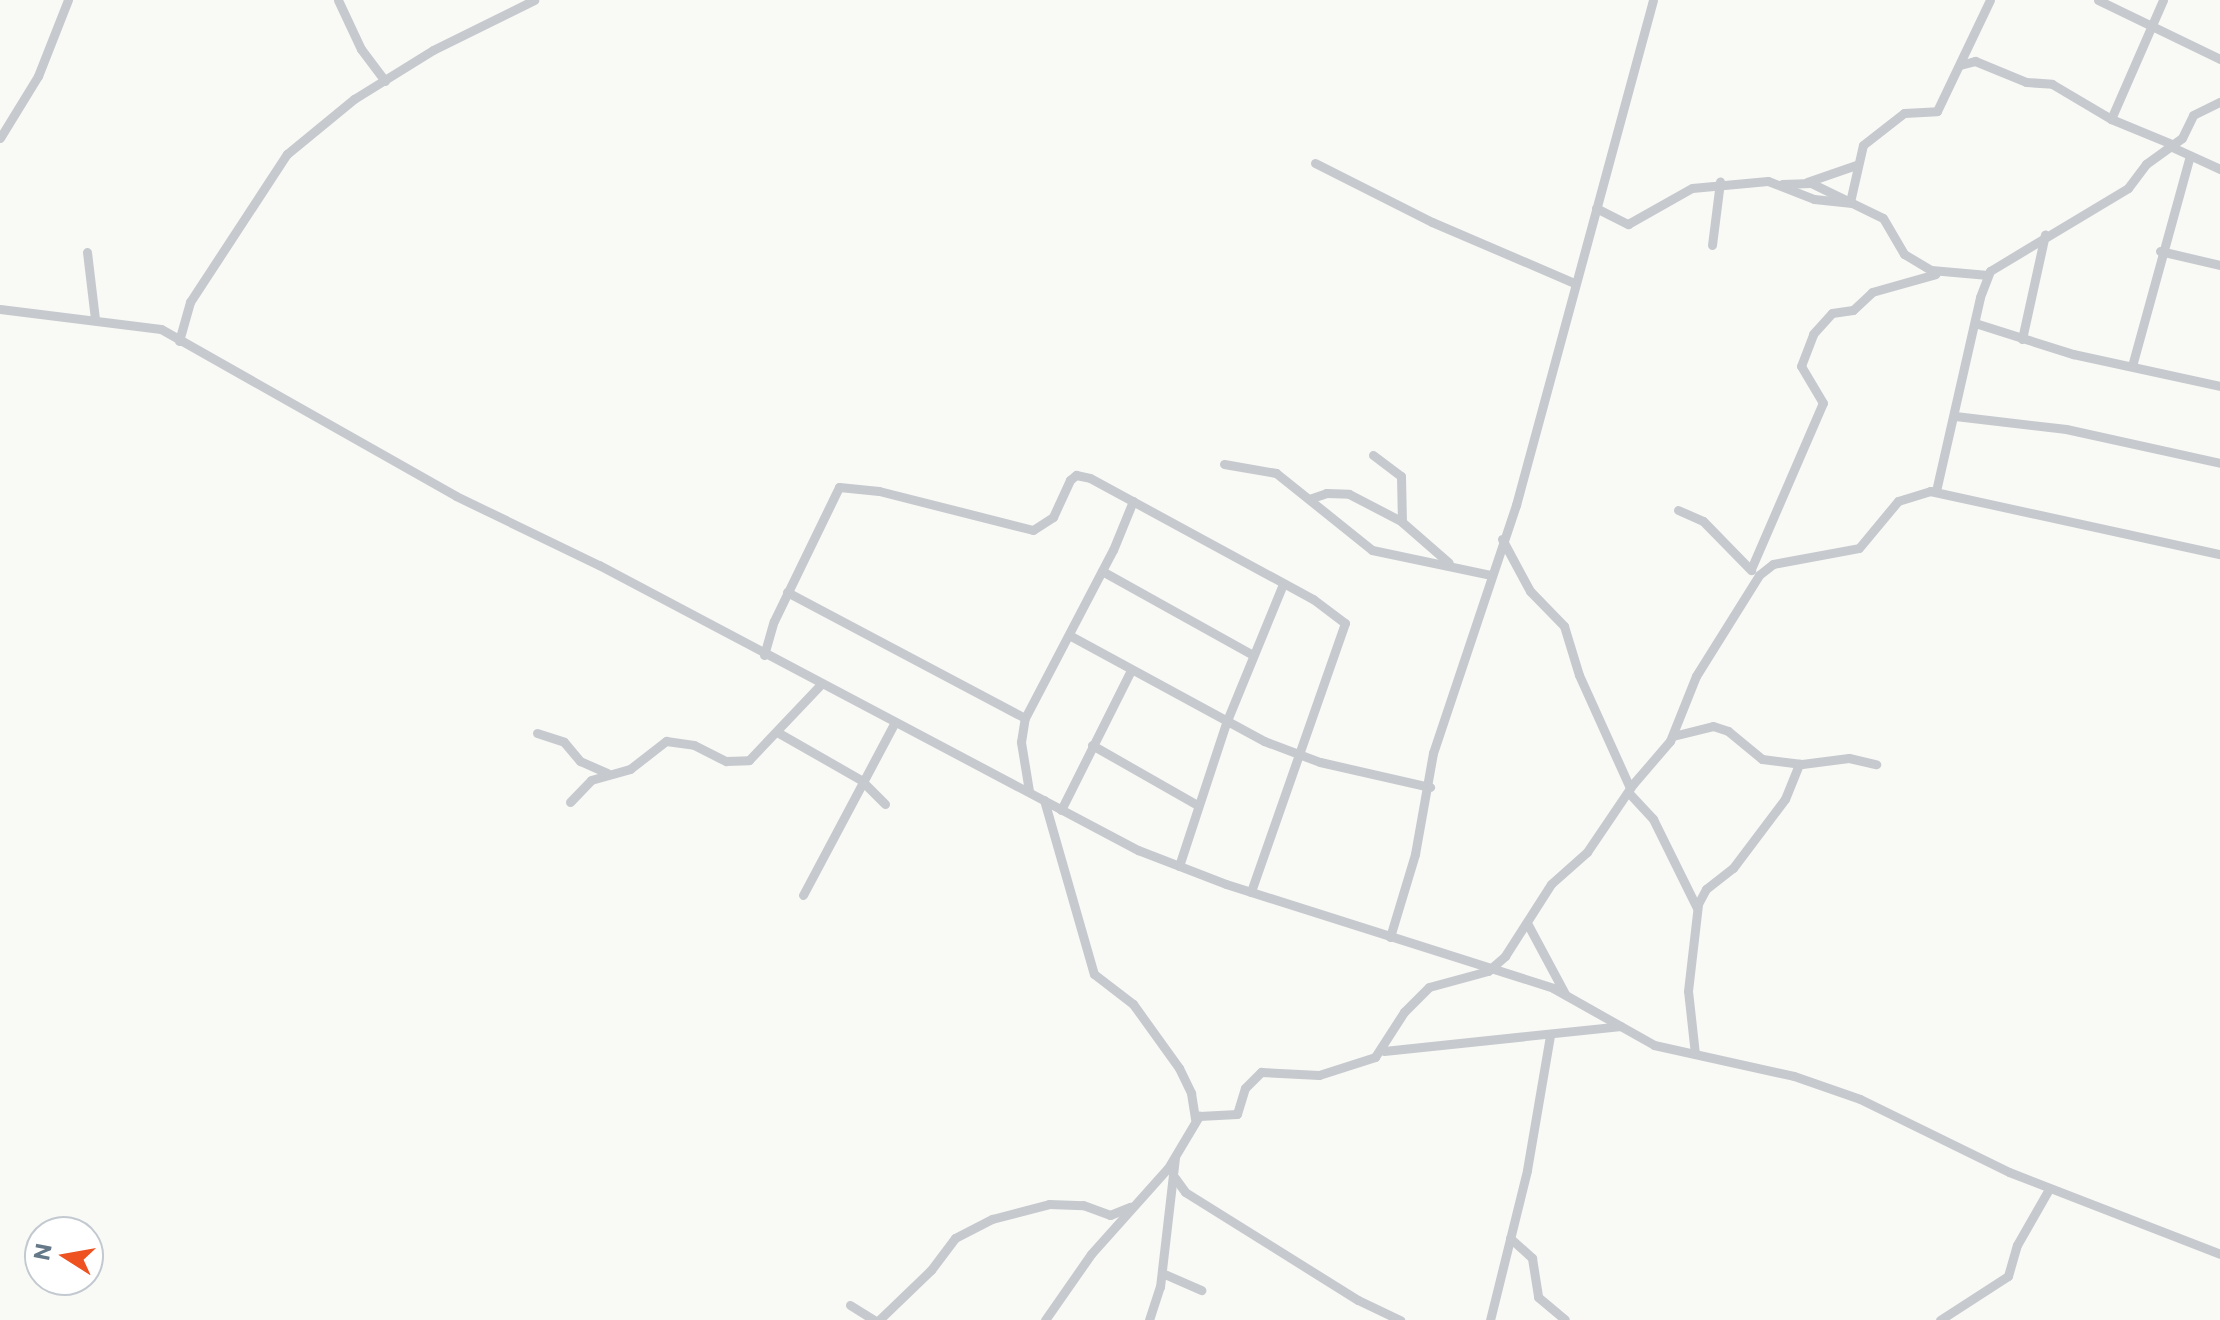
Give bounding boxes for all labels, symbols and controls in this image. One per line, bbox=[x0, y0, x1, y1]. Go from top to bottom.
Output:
north arrow bbox=[24, 1216, 104, 1296]
text: N bbox=[27, 1241, 57, 1262]

